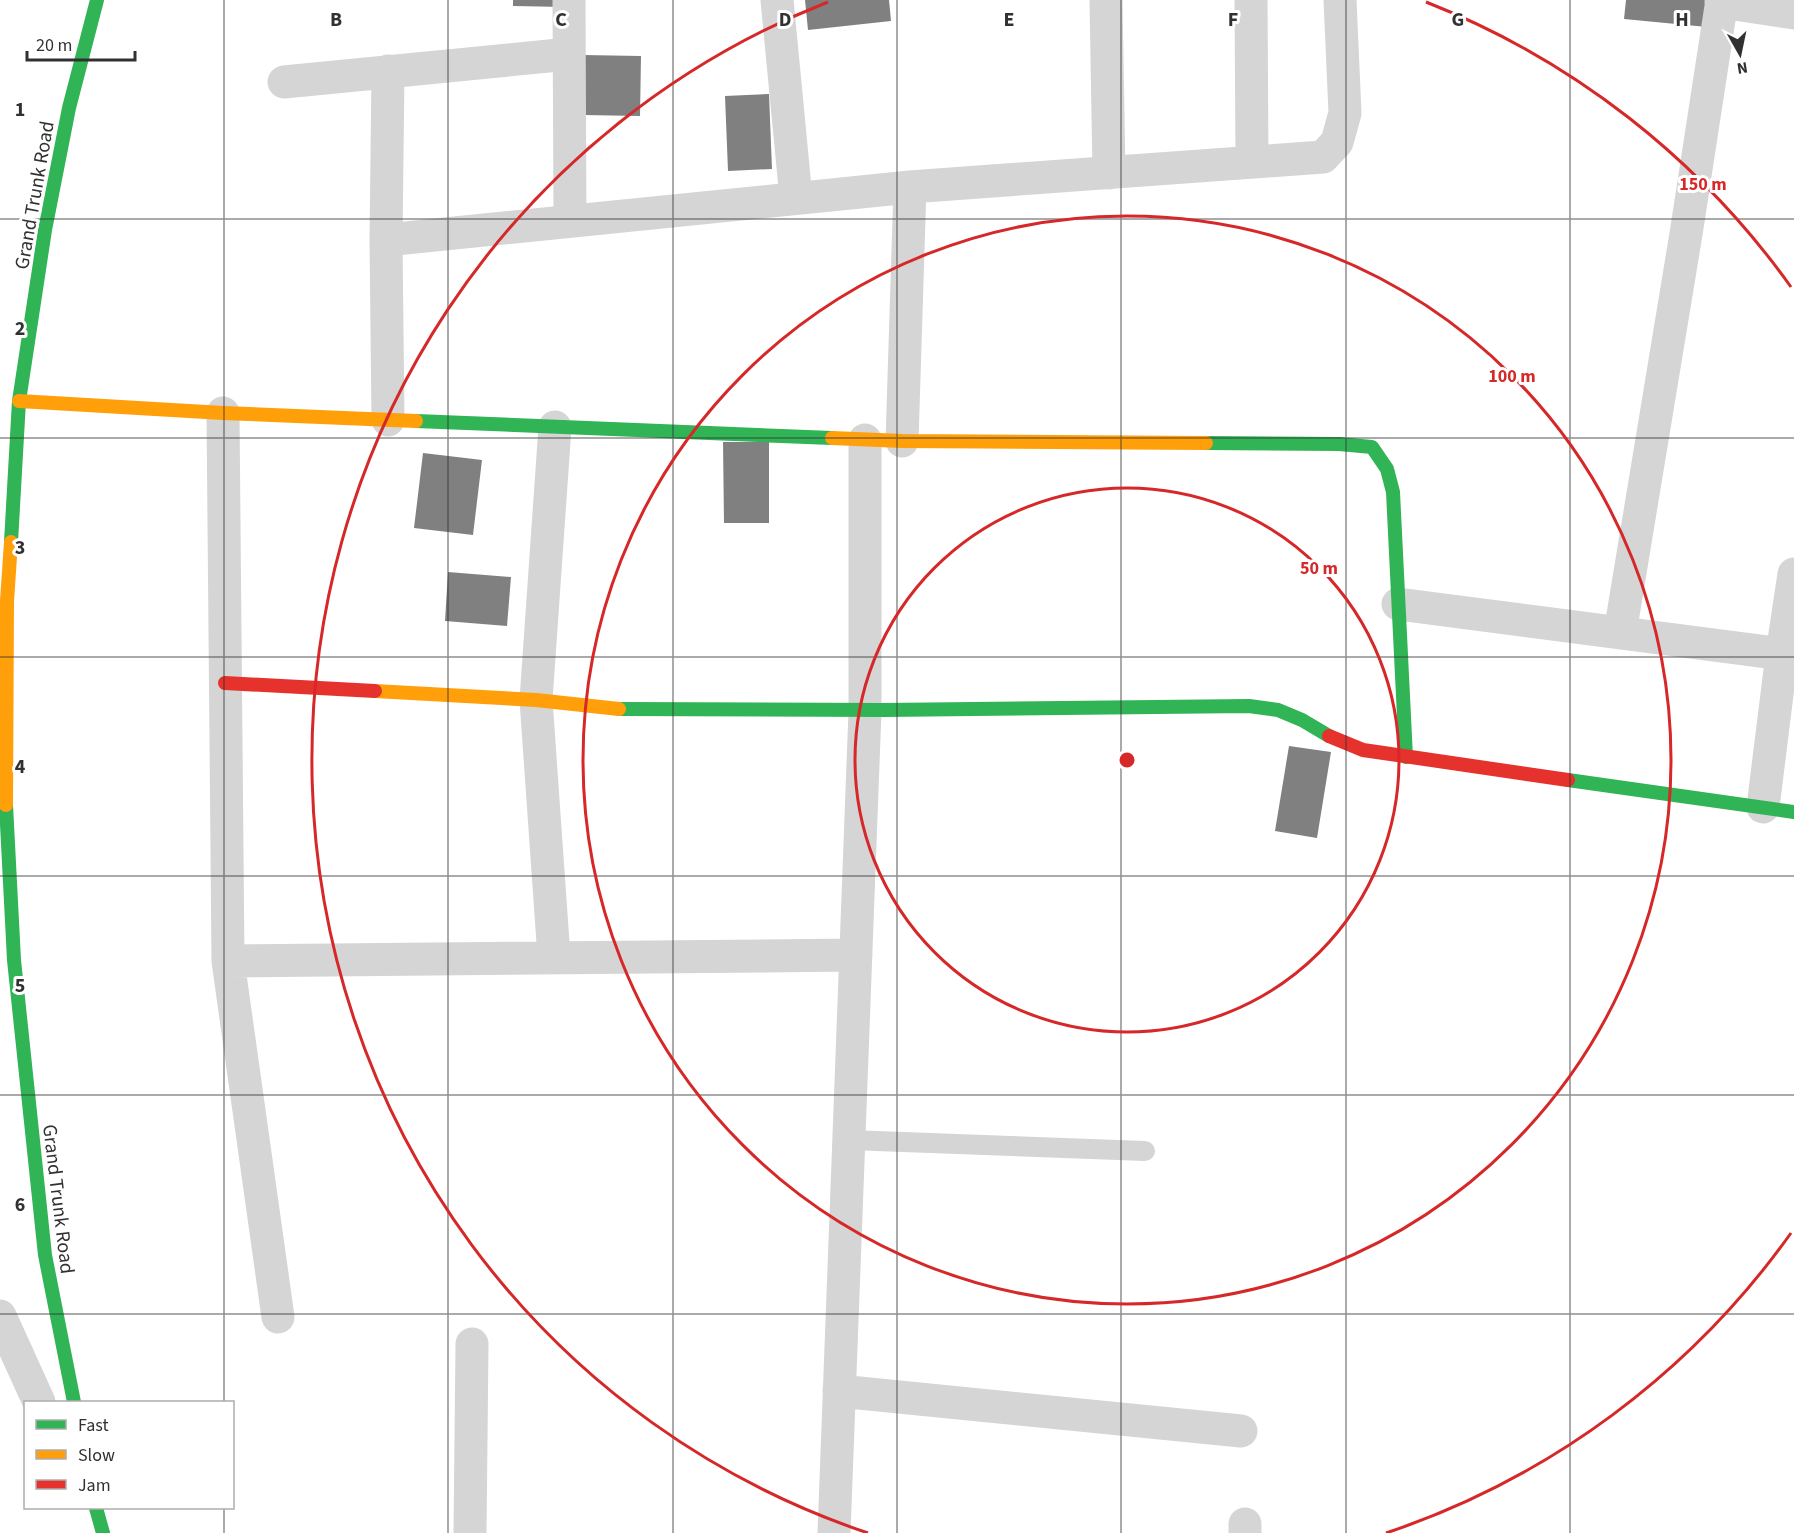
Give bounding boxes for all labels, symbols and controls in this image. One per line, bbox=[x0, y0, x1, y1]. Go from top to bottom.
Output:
text: B bbox=[330, 6, 342, 34]
text: C bbox=[555, 6, 567, 34]
text: D bbox=[779, 6, 791, 34]
text: E bbox=[1004, 6, 1014, 34]
text: F bbox=[1228, 6, 1238, 34]
text: G bbox=[1452, 6, 1464, 34]
text: H bbox=[1675, 6, 1689, 34]
scale bar bbox=[27, 24, 135, 62]
north arrow bbox=[1710, 24, 1770, 84]
text: 20 m bbox=[36, 33, 72, 58]
text: N bbox=[1735, 56, 1749, 80]
text: 1 bbox=[15, 96, 25, 124]
street label: Grand Trunk Road bbox=[8, 119, 62, 272]
text: 150 m bbox=[1679, 172, 1727, 197]
text: 2 bbox=[15, 315, 25, 343]
text: 100 m bbox=[1488, 364, 1536, 389]
text: 3 bbox=[15, 534, 25, 562]
text: 50 m bbox=[1300, 556, 1338, 581]
centre of rings bbox=[1117, 750, 1137, 770]
text: 4 bbox=[15, 753, 26, 781]
text: 5 bbox=[15, 972, 25, 1000]
street label: Grand Trunk Road bbox=[35, 1123, 81, 1275]
text: 6 bbox=[15, 1191, 25, 1219]
legend bbox=[24, 1401, 234, 1509]
text: Fast bbox=[78, 1413, 109, 1438]
text: Slow bbox=[78, 1443, 115, 1468]
text: Jam bbox=[78, 1473, 111, 1498]

